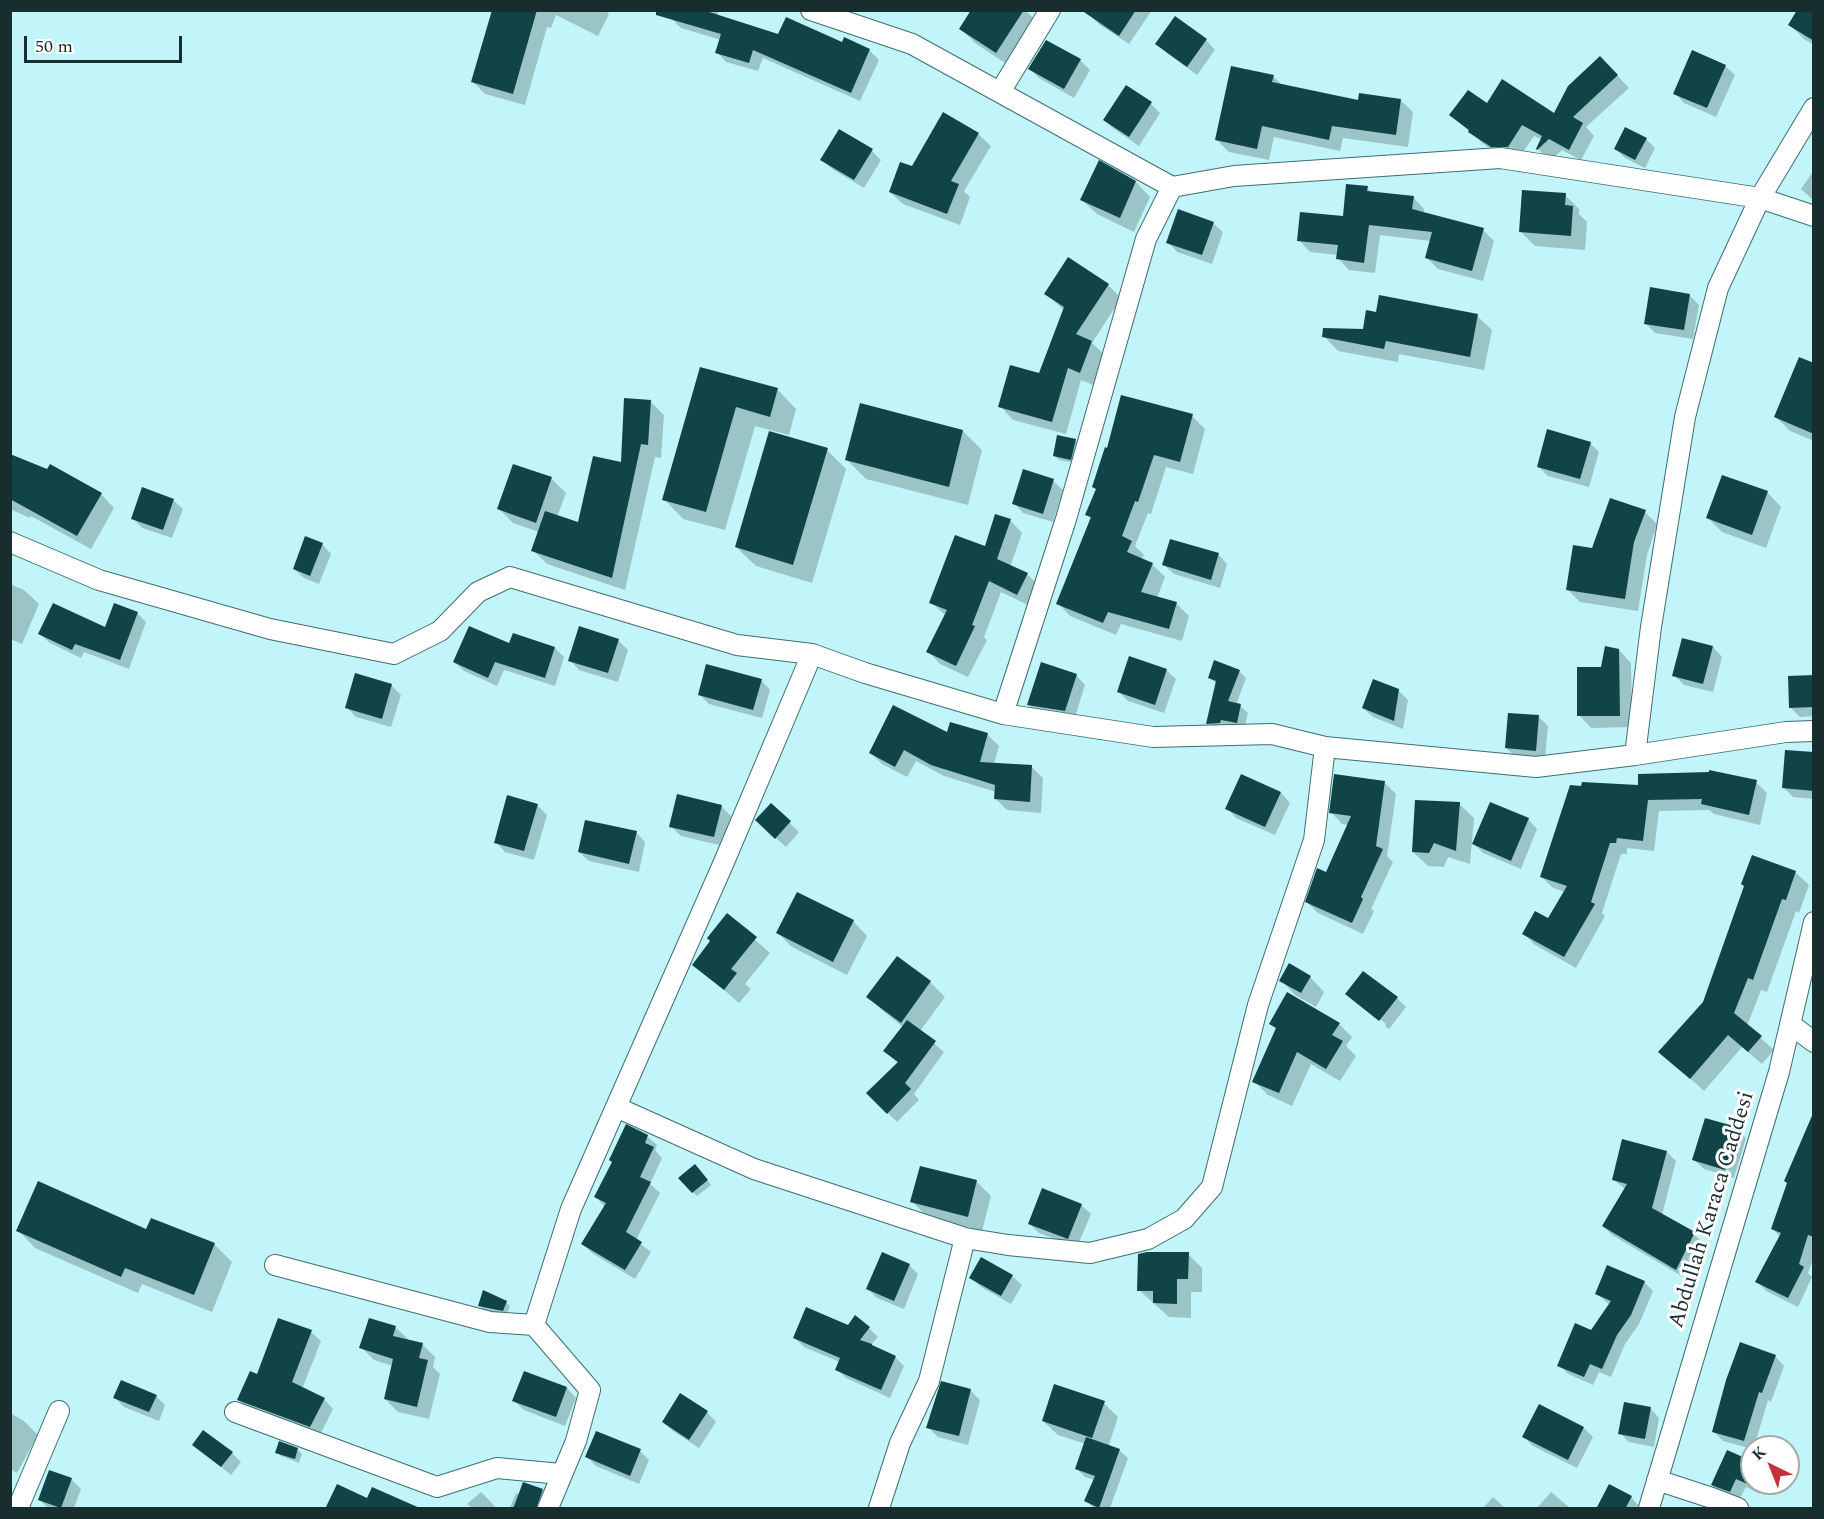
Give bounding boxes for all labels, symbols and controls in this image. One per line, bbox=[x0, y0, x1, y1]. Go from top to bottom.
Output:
scale bar bbox=[27, 24, 184, 62]
text: 50 m bbox=[35, 33, 73, 60]
street label: Abdullah Karaca Caddesi bbox=[1664, 1089, 1762, 1331]
north arrow bbox=[1740, 1435, 1800, 1495]
text: K bbox=[1746, 1440, 1772, 1466]

